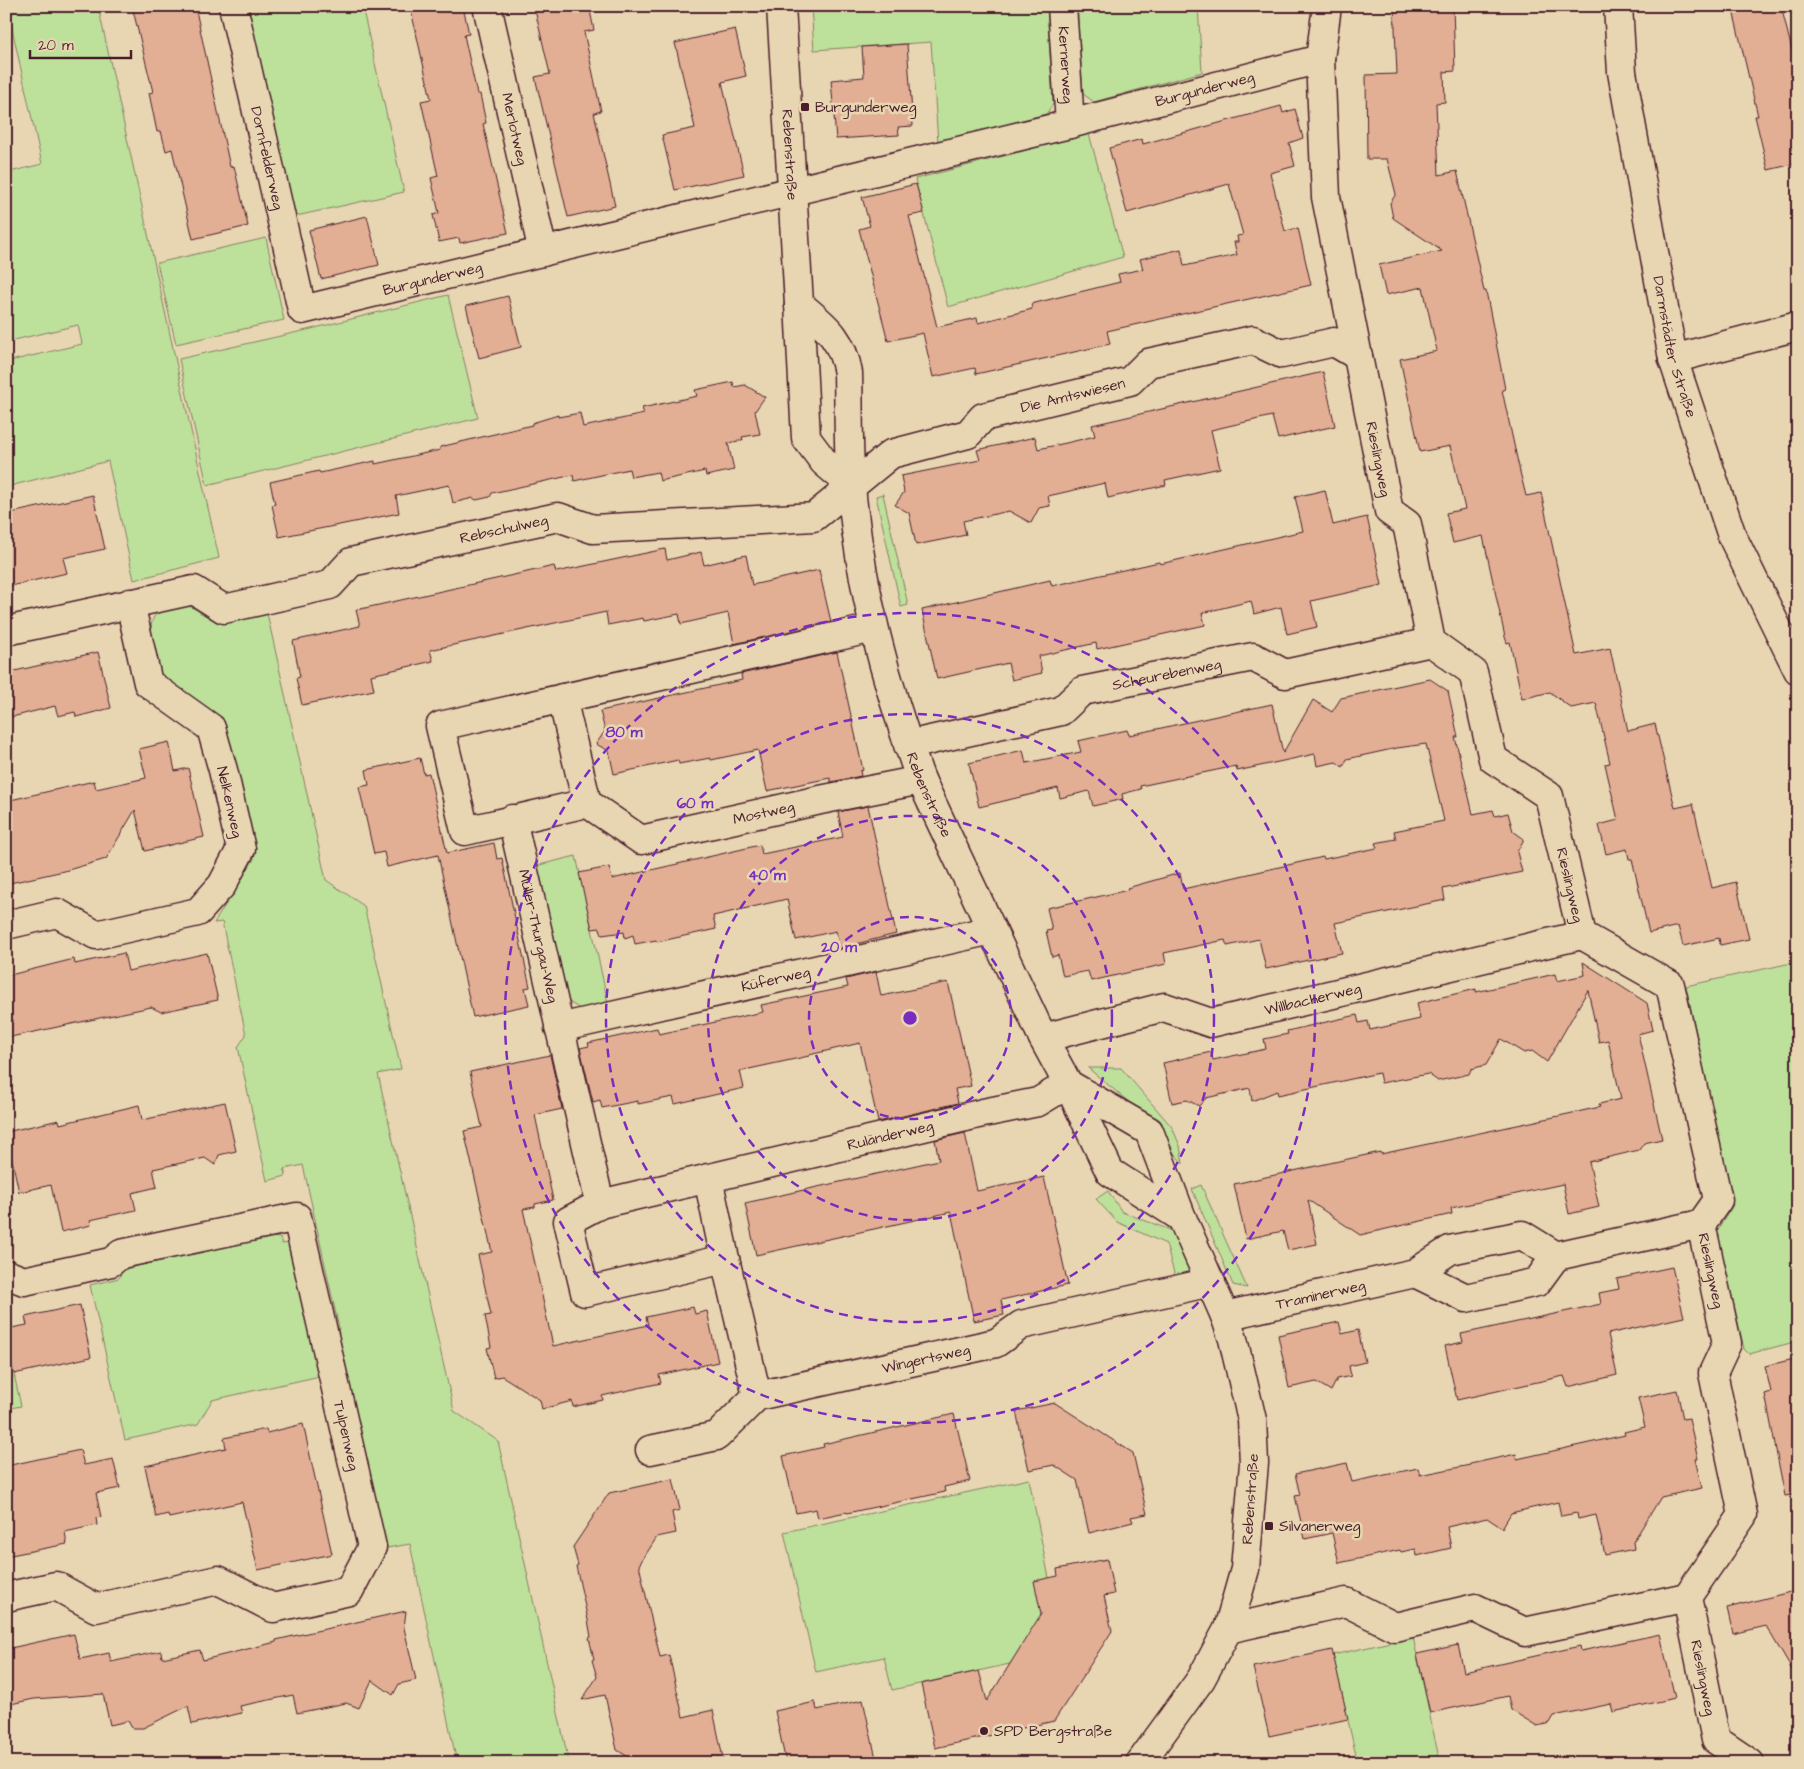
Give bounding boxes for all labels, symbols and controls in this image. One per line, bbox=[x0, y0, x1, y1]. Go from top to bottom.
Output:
street label: Kernerweg bbox=[1052, 26, 1079, 105]
scale bar bbox=[30, 28, 131, 60]
text: 20 m bbox=[38, 35, 74, 56]
street label: Burgunderweg bbox=[1153, 66, 1257, 112]
street label: Merlotweg bbox=[496, 91, 533, 168]
place label: Burgunderweg bbox=[815, 97, 917, 119]
marker: Burgunderweg bbox=[799, 101, 811, 113]
street label: Dornfelderweg bbox=[245, 104, 289, 212]
street label: Rebenstraße bbox=[776, 109, 803, 201]
street label: Burgunderweg bbox=[381, 257, 485, 301]
street label: Darmstädter Straße bbox=[1647, 274, 1702, 420]
street label: Die Amtswiesen bbox=[1018, 372, 1128, 418]
street label: Rieslingweg bbox=[1360, 420, 1396, 499]
street label: Rebschulweg bbox=[458, 509, 550, 549]
street label: Scheurebenweg bbox=[1110, 654, 1224, 696]
text: 80 m bbox=[606, 722, 643, 743]
street label: Rebenstraße bbox=[901, 749, 957, 841]
street label: Nelkenweg bbox=[210, 764, 248, 840]
text: 60 m bbox=[677, 793, 714, 814]
street label: Mostweg bbox=[731, 796, 797, 830]
street label: Rieslingweg bbox=[1551, 846, 1589, 925]
text: 40 m bbox=[748, 865, 786, 886]
street label: Müller-Thurgau-Weg bbox=[513, 867, 564, 1005]
text: 20 m bbox=[820, 937, 857, 958]
street label: Küferweg bbox=[739, 961, 813, 997]
street label: Willbacherweg bbox=[1262, 978, 1364, 1021]
centre of rings bbox=[901, 1009, 919, 1027]
street label: Ruländerweg bbox=[845, 1115, 936, 1156]
street label: Rieslingweg bbox=[1692, 1231, 1729, 1311]
street label: Traminerweg bbox=[1274, 1274, 1368, 1315]
street label: Wingertsweg bbox=[880, 1339, 972, 1379]
street label: Tulpenweg bbox=[328, 1398, 364, 1473]
street label: Rebenstraße bbox=[1237, 1453, 1264, 1545]
place label: Silvanerweg bbox=[1279, 1516, 1361, 1538]
marker: Silvanerweg bbox=[1263, 1520, 1275, 1532]
street label: Rieslingweg bbox=[1685, 1638, 1721, 1718]
place label: SPD Bergstraße bbox=[994, 1721, 1112, 1743]
marker: SPD Bergstraße bbox=[978, 1725, 990, 1737]

